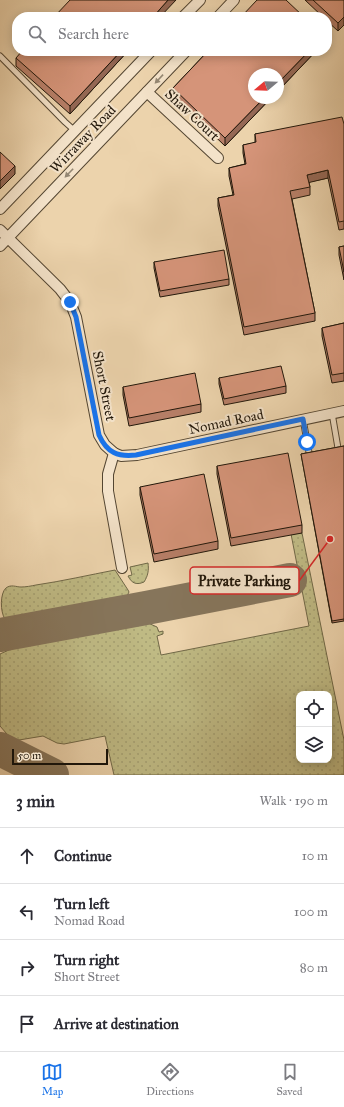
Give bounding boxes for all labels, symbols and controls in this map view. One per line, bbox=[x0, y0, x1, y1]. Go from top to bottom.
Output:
search box bbox=[12, 12, 332, 56]
icon: search bbox=[26, 23, 48, 45]
text: Search here bbox=[58, 25, 129, 43]
north arrow bbox=[248, 68, 284, 104]
one-way arrow bbox=[154, 74, 164, 84]
street label: Shaw Court bbox=[161, 86, 223, 145]
street label: Wirraway Road bbox=[46, 102, 120, 176]
one-way arrow bbox=[64, 168, 74, 178]
route end bbox=[61, 293, 79, 311]
street label: Short Street bbox=[89, 350, 119, 422]
street label: Nomad Road bbox=[187, 406, 265, 438]
route start bbox=[298, 433, 316, 451]
callout: Private Parking bbox=[190, 567, 299, 594]
text: Private Parking bbox=[198, 572, 291, 591]
map controls bbox=[296, 691, 332, 763]
button: locate bbox=[296, 691, 332, 727]
button: layers bbox=[296, 727, 332, 763]
scale bar bbox=[12, 747, 108, 766]
text: 50 m bbox=[18, 749, 41, 762]
text: 3 min bbox=[16, 791, 55, 812]
text: Walk · 190 m bbox=[259, 793, 328, 809]
icon: ahead bbox=[16, 845, 38, 867]
text: Continue bbox=[54, 847, 112, 865]
text: 10 m bbox=[302, 848, 328, 864]
text: Turn left bbox=[54, 895, 110, 913]
icon: left bbox=[16, 901, 38, 923]
text: 100 m bbox=[294, 904, 328, 920]
text: Nomad Road bbox=[54, 913, 125, 929]
text: Turn right bbox=[54, 951, 119, 969]
icon: right bbox=[16, 957, 38, 979]
text: 80 m bbox=[300, 960, 328, 976]
text: Short Street bbox=[54, 969, 120, 985]
icon: arrive bbox=[16, 1013, 38, 1035]
text: Arrive at destination bbox=[54, 1015, 179, 1033]
tab: Map bbox=[41, 1061, 63, 1098]
tab: Directions bbox=[146, 1061, 194, 1098]
tab: Saved bbox=[276, 1061, 303, 1098]

